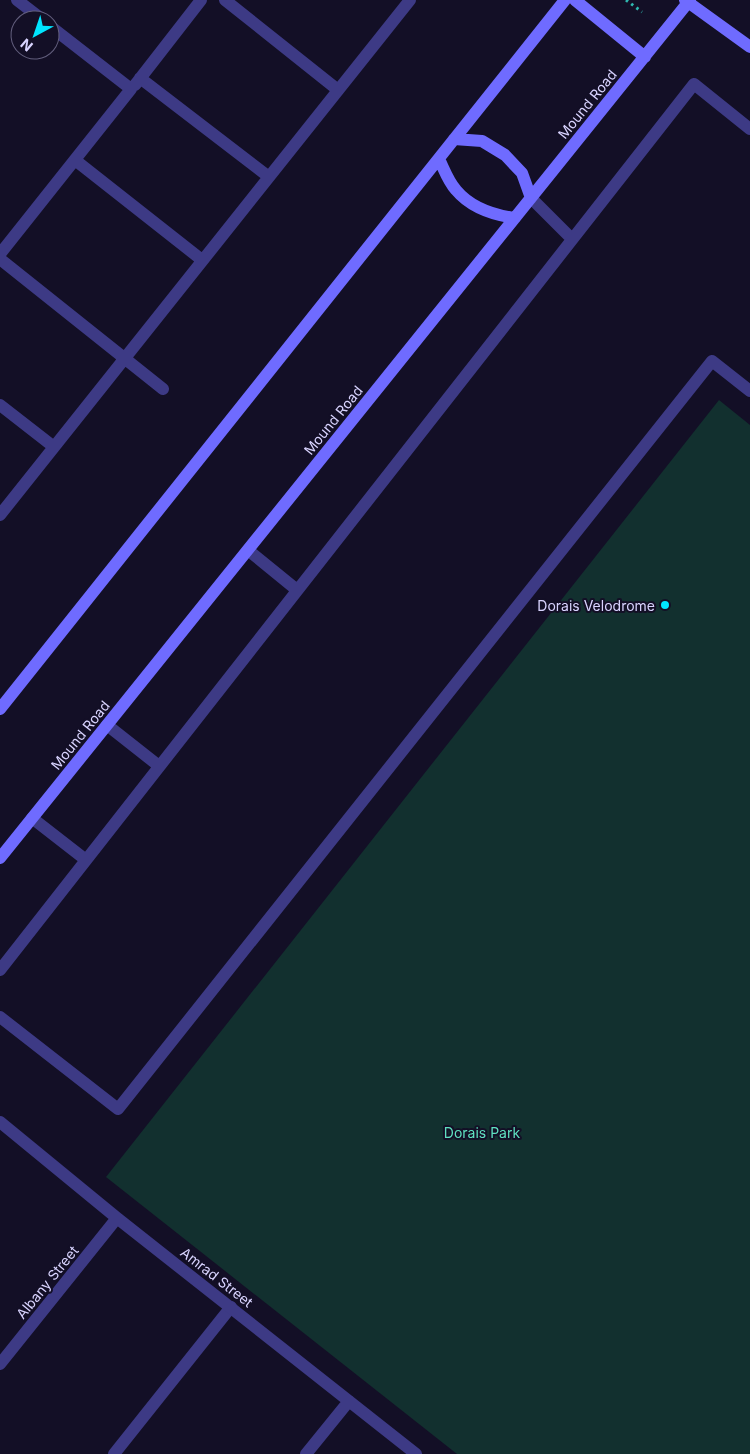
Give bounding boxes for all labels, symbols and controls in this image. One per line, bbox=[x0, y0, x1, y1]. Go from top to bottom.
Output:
north arrow bbox=[10, 10, 60, 60]
text: N bbox=[17, 35, 36, 55]
street label: Mound Road bbox=[554, 66, 620, 142]
street label: Mound Road bbox=[300, 382, 366, 458]
place label: Dorais Velodrome bbox=[537, 597, 655, 614]
marker: Dorais Velodrome bbox=[659, 599, 671, 611]
street label: Mound Road bbox=[47, 697, 113, 773]
park label: Dorais Park bbox=[444, 1124, 520, 1141]
street label: Albany Street bbox=[12, 1242, 82, 1322]
street label: Amrad Street bbox=[177, 1243, 257, 1311]

